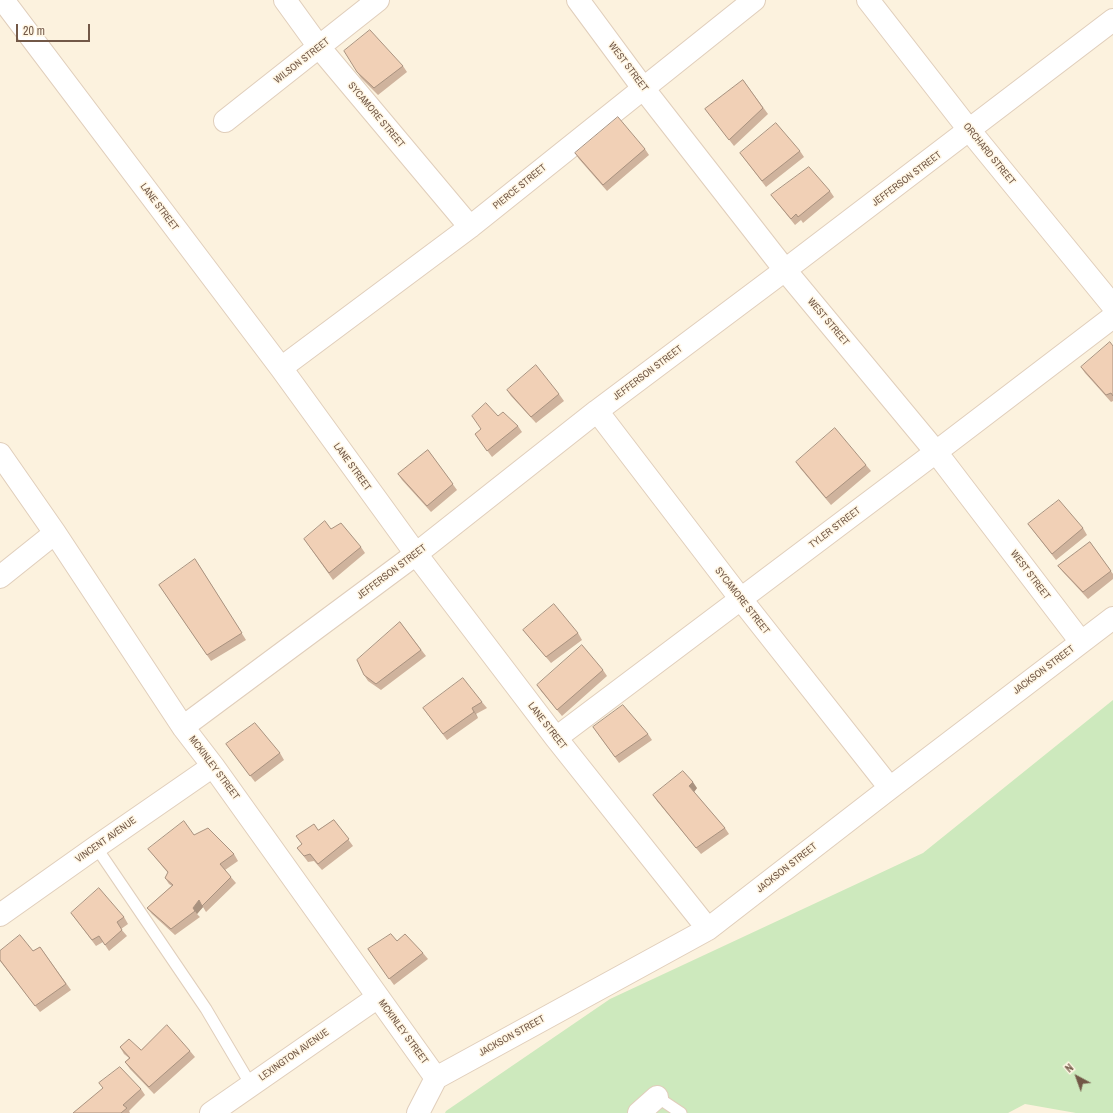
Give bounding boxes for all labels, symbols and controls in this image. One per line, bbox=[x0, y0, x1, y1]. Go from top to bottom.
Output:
scale bar bbox=[18, 16, 92, 42]
text: 20 m bbox=[23, 23, 45, 39]
street label: WILSON STREET bbox=[272, 36, 332, 86]
street label: WEST STREET bbox=[606, 40, 650, 94]
street label: SYCAMORE STREET bbox=[345, 80, 407, 150]
street label: ORCHARD STREET bbox=[960, 121, 1018, 187]
street label: JEFFERSON STREET bbox=[870, 149, 944, 209]
street label: PIERCE STREET bbox=[491, 162, 549, 212]
street label: LANE STREET bbox=[137, 181, 181, 233]
street label: WEST STREET bbox=[805, 296, 851, 348]
street label: JEFFERSON STREET bbox=[611, 343, 685, 403]
street label: LANE STREET bbox=[331, 441, 373, 493]
street label: TYLER STREET bbox=[807, 505, 863, 551]
street label: JEFFERSON STREET bbox=[355, 542, 429, 602]
street label: WEST STREET bbox=[1008, 548, 1052, 602]
street label: SYCAMORE STREET bbox=[712, 565, 772, 637]
street label: JACKSON STREET bbox=[1011, 643, 1077, 697]
street label: LANE STREET bbox=[525, 700, 569, 752]
street label: MCKINLEY STREET bbox=[186, 734, 242, 802]
street label: VINCENT AVENUE bbox=[73, 815, 139, 865]
street label: JACKSON STREET bbox=[754, 841, 820, 895]
street label: MCKINLEY STREET bbox=[376, 998, 430, 1066]
street label: JACKSON STREET bbox=[477, 1013, 547, 1059]
street label: LEXINGTON AVENUE bbox=[257, 1026, 331, 1084]
north arrow bbox=[1057, 1057, 1097, 1097]
text: N bbox=[1062, 1061, 1076, 1075]

